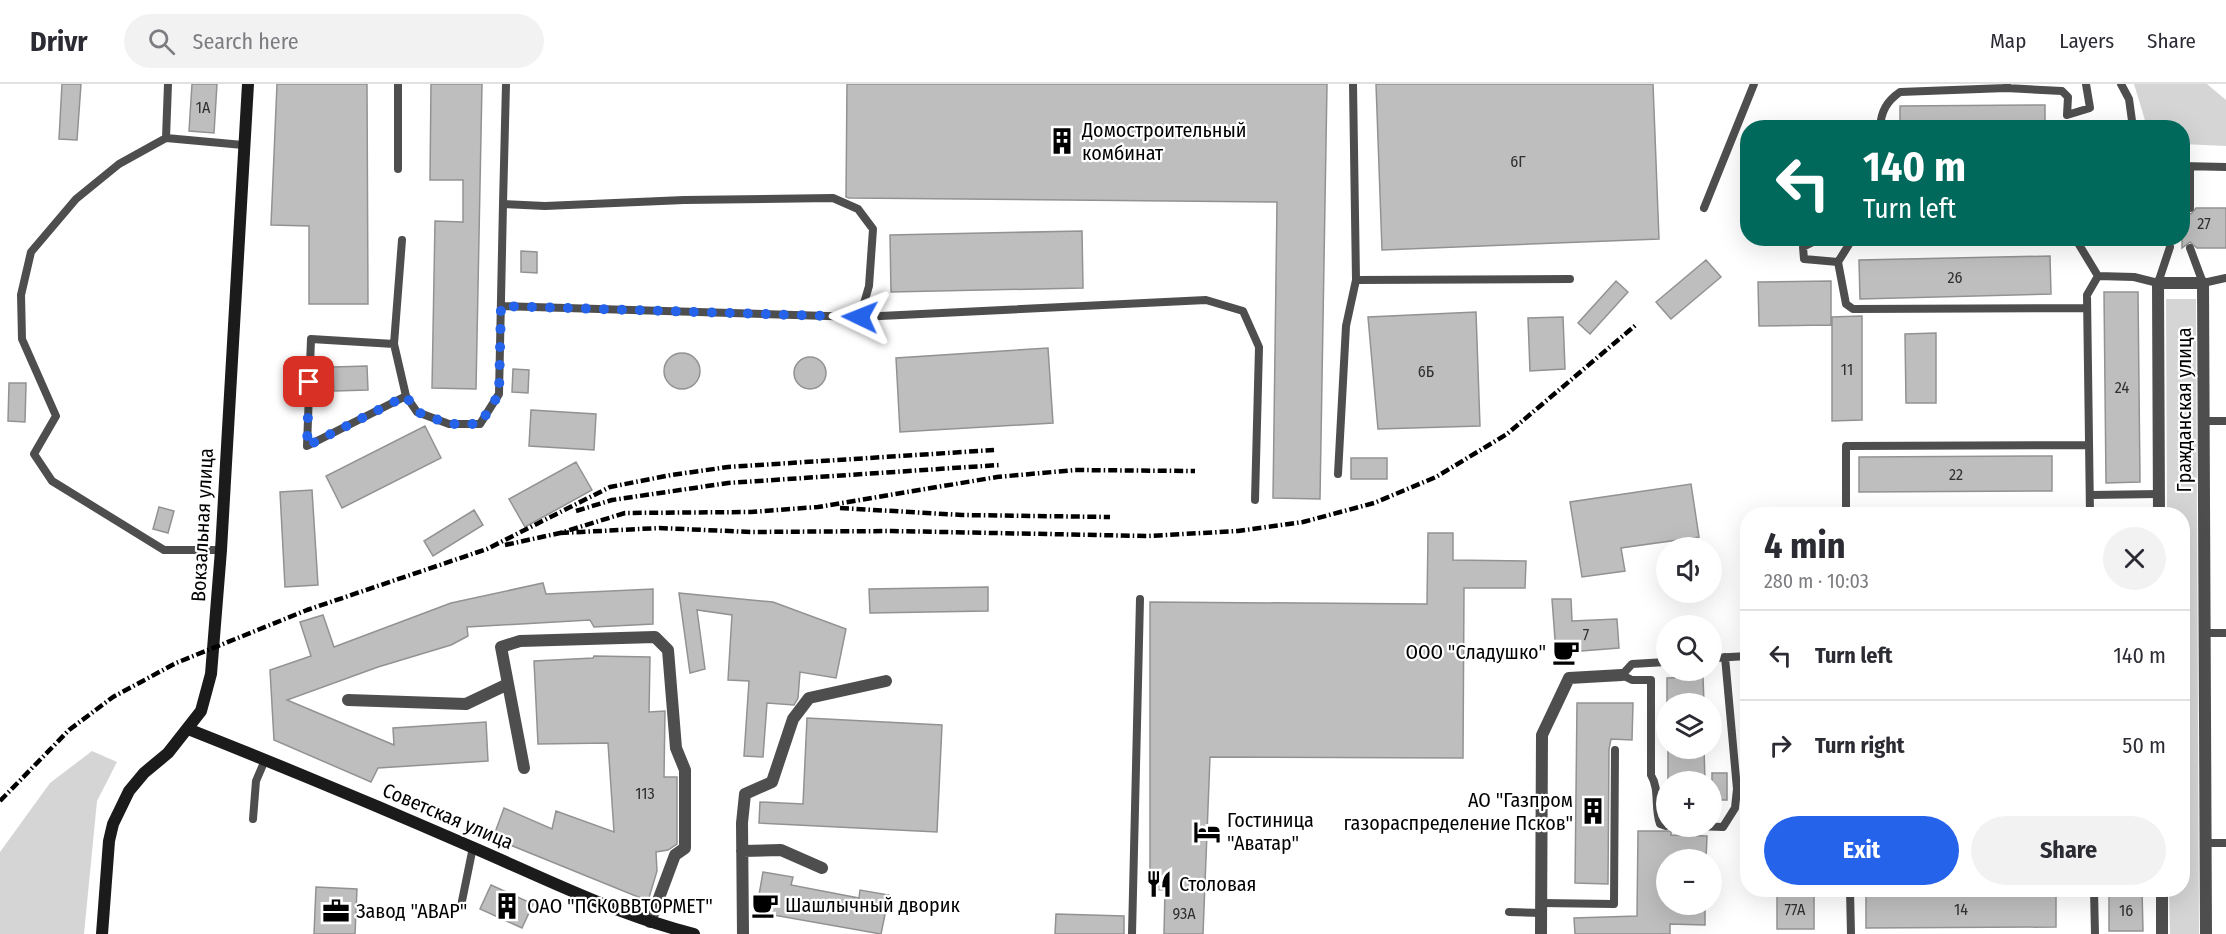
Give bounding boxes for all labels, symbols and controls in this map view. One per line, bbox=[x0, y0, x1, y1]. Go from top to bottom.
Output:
search box bbox=[124, 14, 544, 68]
text: Drivr bbox=[30, 25, 88, 58]
icon: search bbox=[145, 25, 178, 58]
text: Search here bbox=[193, 28, 299, 55]
text: Map bbox=[1990, 28, 2026, 54]
text: Layers bbox=[2059, 28, 2114, 54]
text: Share bbox=[2147, 28, 2196, 54]
house number: 1А bbox=[196, 98, 211, 117]
place label: Домостроительный комбинат bbox=[1081, 118, 1246, 165]
building icon: Домостроительный комбинат bbox=[1047, 126, 1077, 156]
text: 140 m bbox=[1863, 142, 1966, 192]
icon: left bbox=[1764, 144, 1842, 222]
house number: 6Г bbox=[1510, 152, 1526, 171]
text: Turn left bbox=[1863, 193, 1956, 225]
house number: 27 bbox=[2197, 214, 2211, 233]
house number: 26 bbox=[1948, 268, 1963, 287]
position arrow bbox=[828, 285, 892, 349]
street label: Гражданская улица bbox=[2172, 328, 2196, 492]
pin bbox=[283, 356, 334, 407]
house number: 11 bbox=[1841, 360, 1853, 379]
house number: 6Б bbox=[1418, 362, 1434, 381]
icon: arrive bbox=[292, 365, 325, 398]
house number: 24 bbox=[2115, 378, 2129, 397]
street label: Вокзальная улица bbox=[186, 447, 218, 603]
house number: 22 bbox=[1949, 465, 1963, 484]
text: 4 min bbox=[1764, 524, 1846, 568]
button: close bbox=[2103, 527, 2166, 590]
map controls bbox=[1656, 537, 1722, 915]
button: sound bbox=[1656, 537, 1722, 603]
text: 280 m · 10:03 bbox=[1764, 569, 1869, 593]
button: search bbox=[1656, 615, 1722, 681]
house number: 7 bbox=[1583, 625, 1590, 644]
cafe icon: ООО "Сладушко" bbox=[1551, 637, 1581, 667]
icon: left bbox=[1764, 639, 1797, 672]
place label: ООО "Сладушко" bbox=[1405, 640, 1546, 664]
text: Turn left bbox=[1815, 642, 1893, 669]
text: 140 m bbox=[2113, 642, 2166, 669]
button: layers bbox=[1656, 693, 1722, 759]
icon: right bbox=[1764, 729, 1797, 762]
text: Turn right bbox=[1815, 732, 1904, 759]
text: 50 m bbox=[2122, 732, 2166, 759]
button: + bbox=[1656, 771, 1722, 837]
street label: Советская улица bbox=[379, 778, 517, 854]
house number: 113 bbox=[635, 784, 655, 803]
place label: АО "Газпром газораспределение Псков" bbox=[1344, 788, 1573, 835]
building icon: АО "Газпром газораспределение Псков" bbox=[1578, 796, 1608, 826]
place label: Гостиница "Аватар" bbox=[1227, 808, 1314, 855]
button: Exit bbox=[1764, 816, 1959, 885]
button: Share bbox=[1971, 816, 2166, 885]
hotel icon: Гостиница "Аватар" bbox=[1192, 817, 1222, 847]
button: − bbox=[1656, 849, 1722, 915]
restaurant icon: Столовая bbox=[1144, 869, 1174, 899]
place label: Столовая bbox=[1179, 872, 1256, 896]
cafe icon: Шашлычный дворик bbox=[750, 890, 780, 920]
building icon: ОАО "ПСКОВВТОРМЕТ" bbox=[492, 891, 522, 921]
place label: Шашлычный дворик bbox=[785, 893, 960, 917]
place label: ОАО "ПСКОВВТОРМЕТ" bbox=[527, 894, 713, 918]
office icon: Завод "АВАР" bbox=[321, 896, 351, 926]
place label: Завод "АВАР" bbox=[356, 899, 467, 923]
house number: 77А bbox=[1785, 900, 1806, 919]
house number: 14 bbox=[1954, 900, 1968, 919]
house number: 16 bbox=[2119, 901, 2133, 920]
house number: 93А bbox=[1172, 904, 1196, 923]

